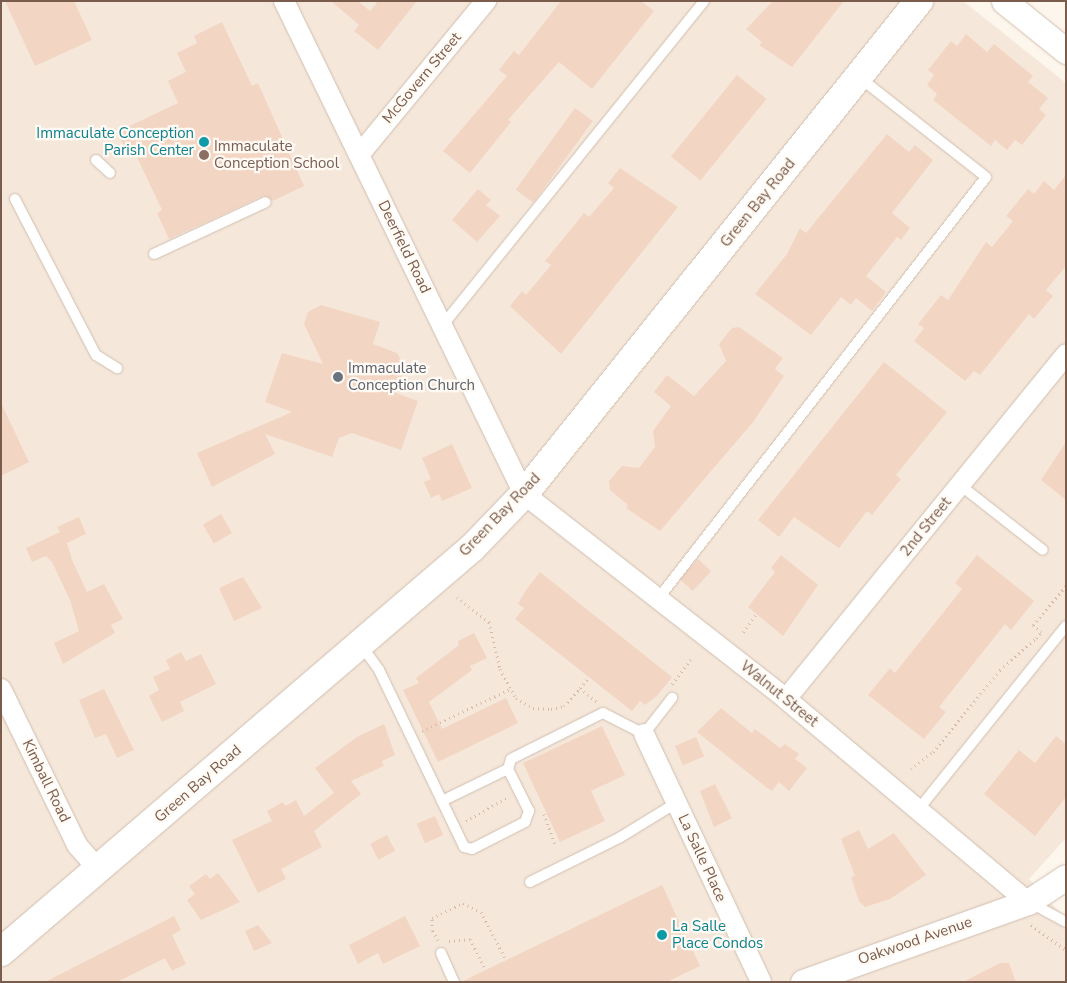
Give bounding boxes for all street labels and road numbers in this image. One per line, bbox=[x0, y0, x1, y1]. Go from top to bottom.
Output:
street label: McGovern Street bbox=[379, 29, 465, 127]
street label: Green Bay Road bbox=[717, 155, 799, 251]
street label: Deerfield Road bbox=[374, 198, 434, 296]
street label: Green Bay Road bbox=[456, 470, 544, 560]
street label: 2nd Street bbox=[897, 494, 955, 560]
street label: Walnut Street bbox=[736, 657, 822, 731]
street label: Kimball Road bbox=[18, 737, 74, 825]
street label: Green Bay Road bbox=[151, 741, 245, 827]
street label: La Salle Place bbox=[674, 811, 730, 905]
street label: Oakwood Avenue bbox=[856, 913, 974, 969]

